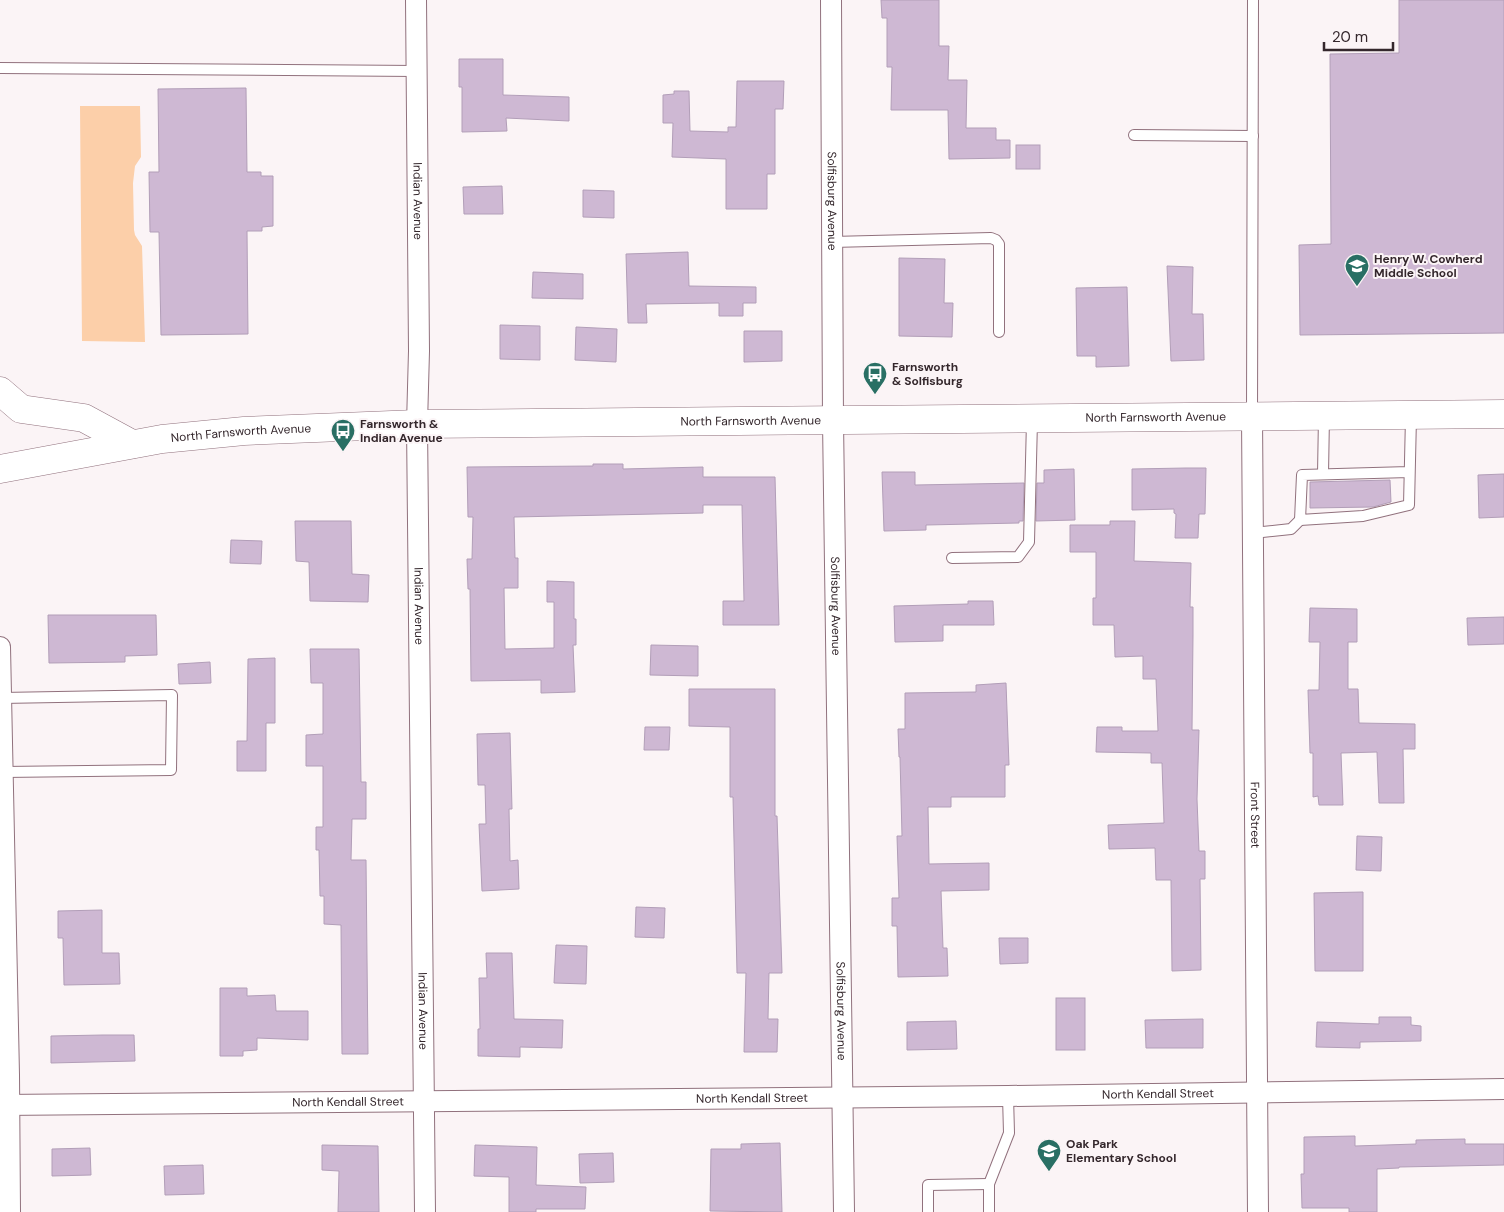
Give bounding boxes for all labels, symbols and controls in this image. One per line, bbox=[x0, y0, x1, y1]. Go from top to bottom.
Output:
scale bar bbox=[1324, 20, 1393, 52]
text: 20 m bbox=[1332, 27, 1368, 47]
street label: Solfisburg Avenue bbox=[824, 151, 840, 251]
street label: Indian Avenue bbox=[409, 162, 426, 240]
place label: Henry W. Cowherd Middle School bbox=[1374, 251, 1483, 281]
school or university icon: Henry W. Cowherd Middle School bbox=[1344, 253, 1370, 287]
place label: Farnsworth & Solfisburg bbox=[892, 359, 963, 389]
bus stop icon: Farnsworth & Solfisburg bbox=[862, 361, 888, 395]
street label: North Farnsworth Avenue bbox=[1085, 409, 1226, 426]
street label: North Farnsworth Avenue bbox=[680, 412, 821, 430]
place label: Farnsworth & Indian Avenue bbox=[360, 416, 443, 446]
bus stop icon: Farnsworth & Indian Avenue bbox=[330, 418, 356, 452]
street label: North Farnsworth Avenue bbox=[170, 420, 312, 446]
street label: Solfisburg Avenue bbox=[827, 556, 844, 656]
street label: Indian Avenue bbox=[410, 567, 427, 645]
street label: Front Street bbox=[1247, 782, 1263, 849]
street label: Solfisburg Avenue bbox=[833, 961, 850, 1061]
street label: Indian Avenue bbox=[415, 972, 431, 1050]
street label: North Kendall Street bbox=[1102, 1085, 1214, 1103]
street label: North Kendall Street bbox=[696, 1090, 808, 1107]
street label: North Kendall Street bbox=[292, 1093, 404, 1110]
place label: Oak Park Elementary School bbox=[1066, 1136, 1176, 1166]
school or university icon: Oak Park Elementary School bbox=[1036, 1138, 1062, 1172]

